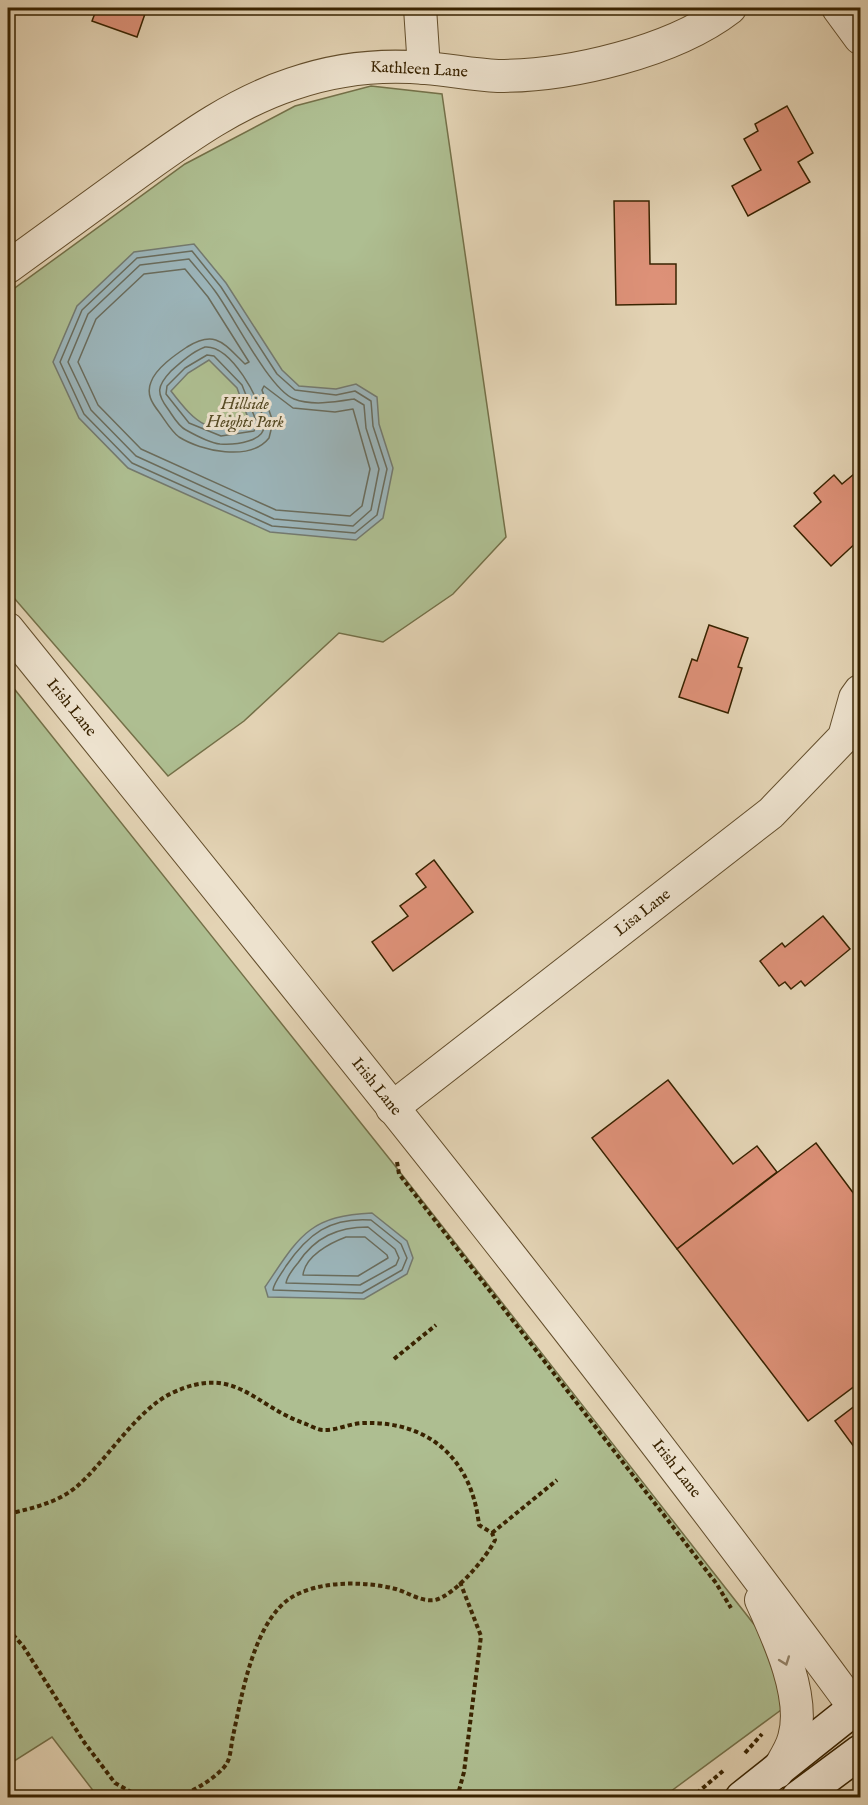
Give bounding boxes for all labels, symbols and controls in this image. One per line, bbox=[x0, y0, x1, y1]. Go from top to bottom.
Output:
street label: Kathleen Lane bbox=[370, 57, 468, 83]
park label: Hillside Heights Park bbox=[205, 395, 284, 433]
street label: Irish Lane bbox=[42, 675, 100, 741]
street label: Lisa Lane bbox=[611, 885, 675, 941]
street label: Irish Lane bbox=[347, 1054, 405, 1120]
street label: Irish Lane bbox=[647, 1436, 705, 1502]
one-way arrow bbox=[778, 1656, 791, 1666]

